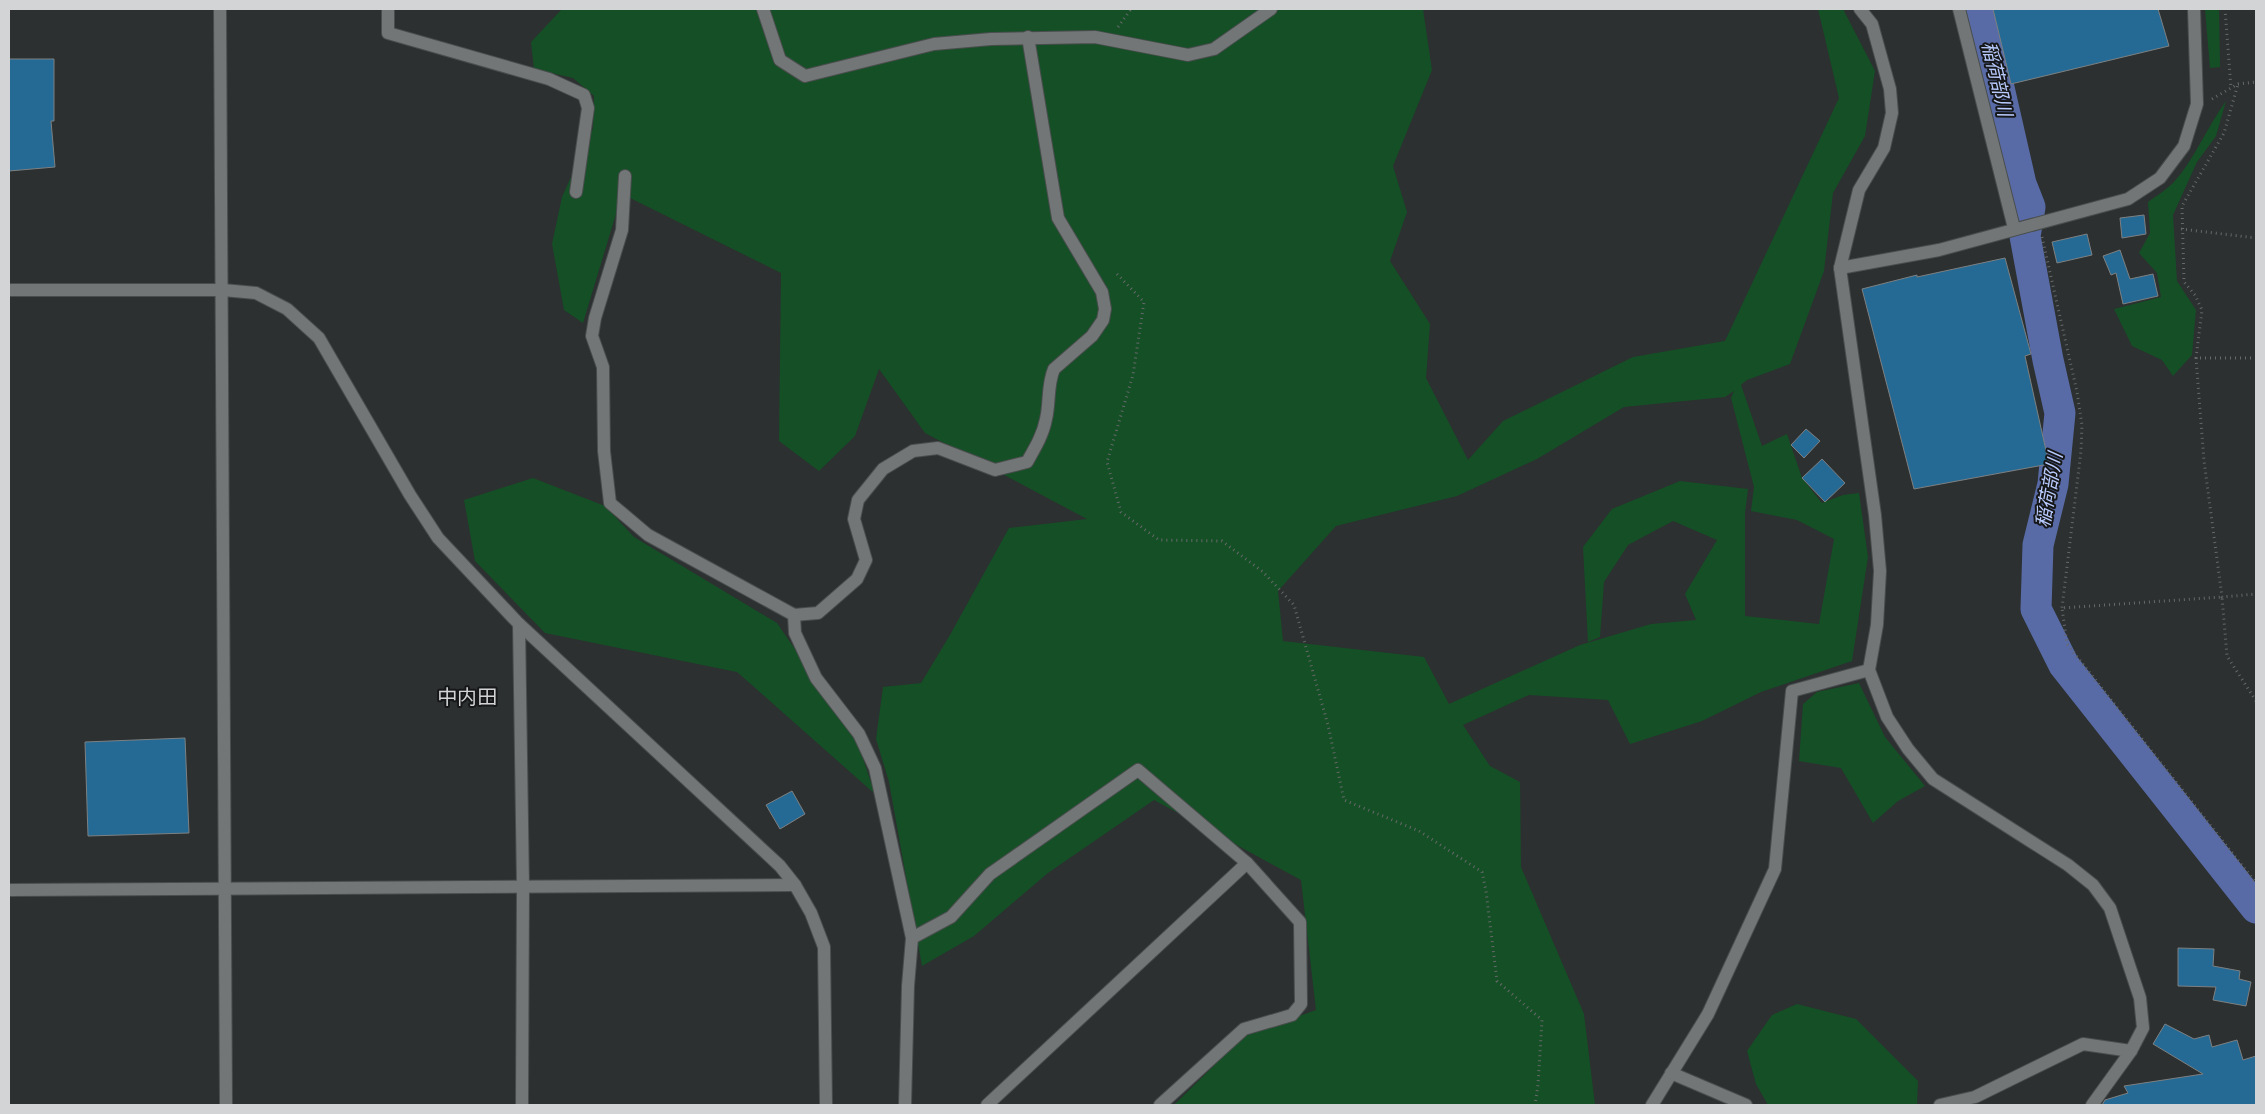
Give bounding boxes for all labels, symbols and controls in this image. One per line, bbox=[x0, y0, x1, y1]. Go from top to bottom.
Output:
water label: 稲荷部川 bbox=[1975, 39, 2019, 121]
water label: 稲荷部川 bbox=[2029, 448, 2069, 530]
district label: 中内田 bbox=[437, 683, 497, 712]

